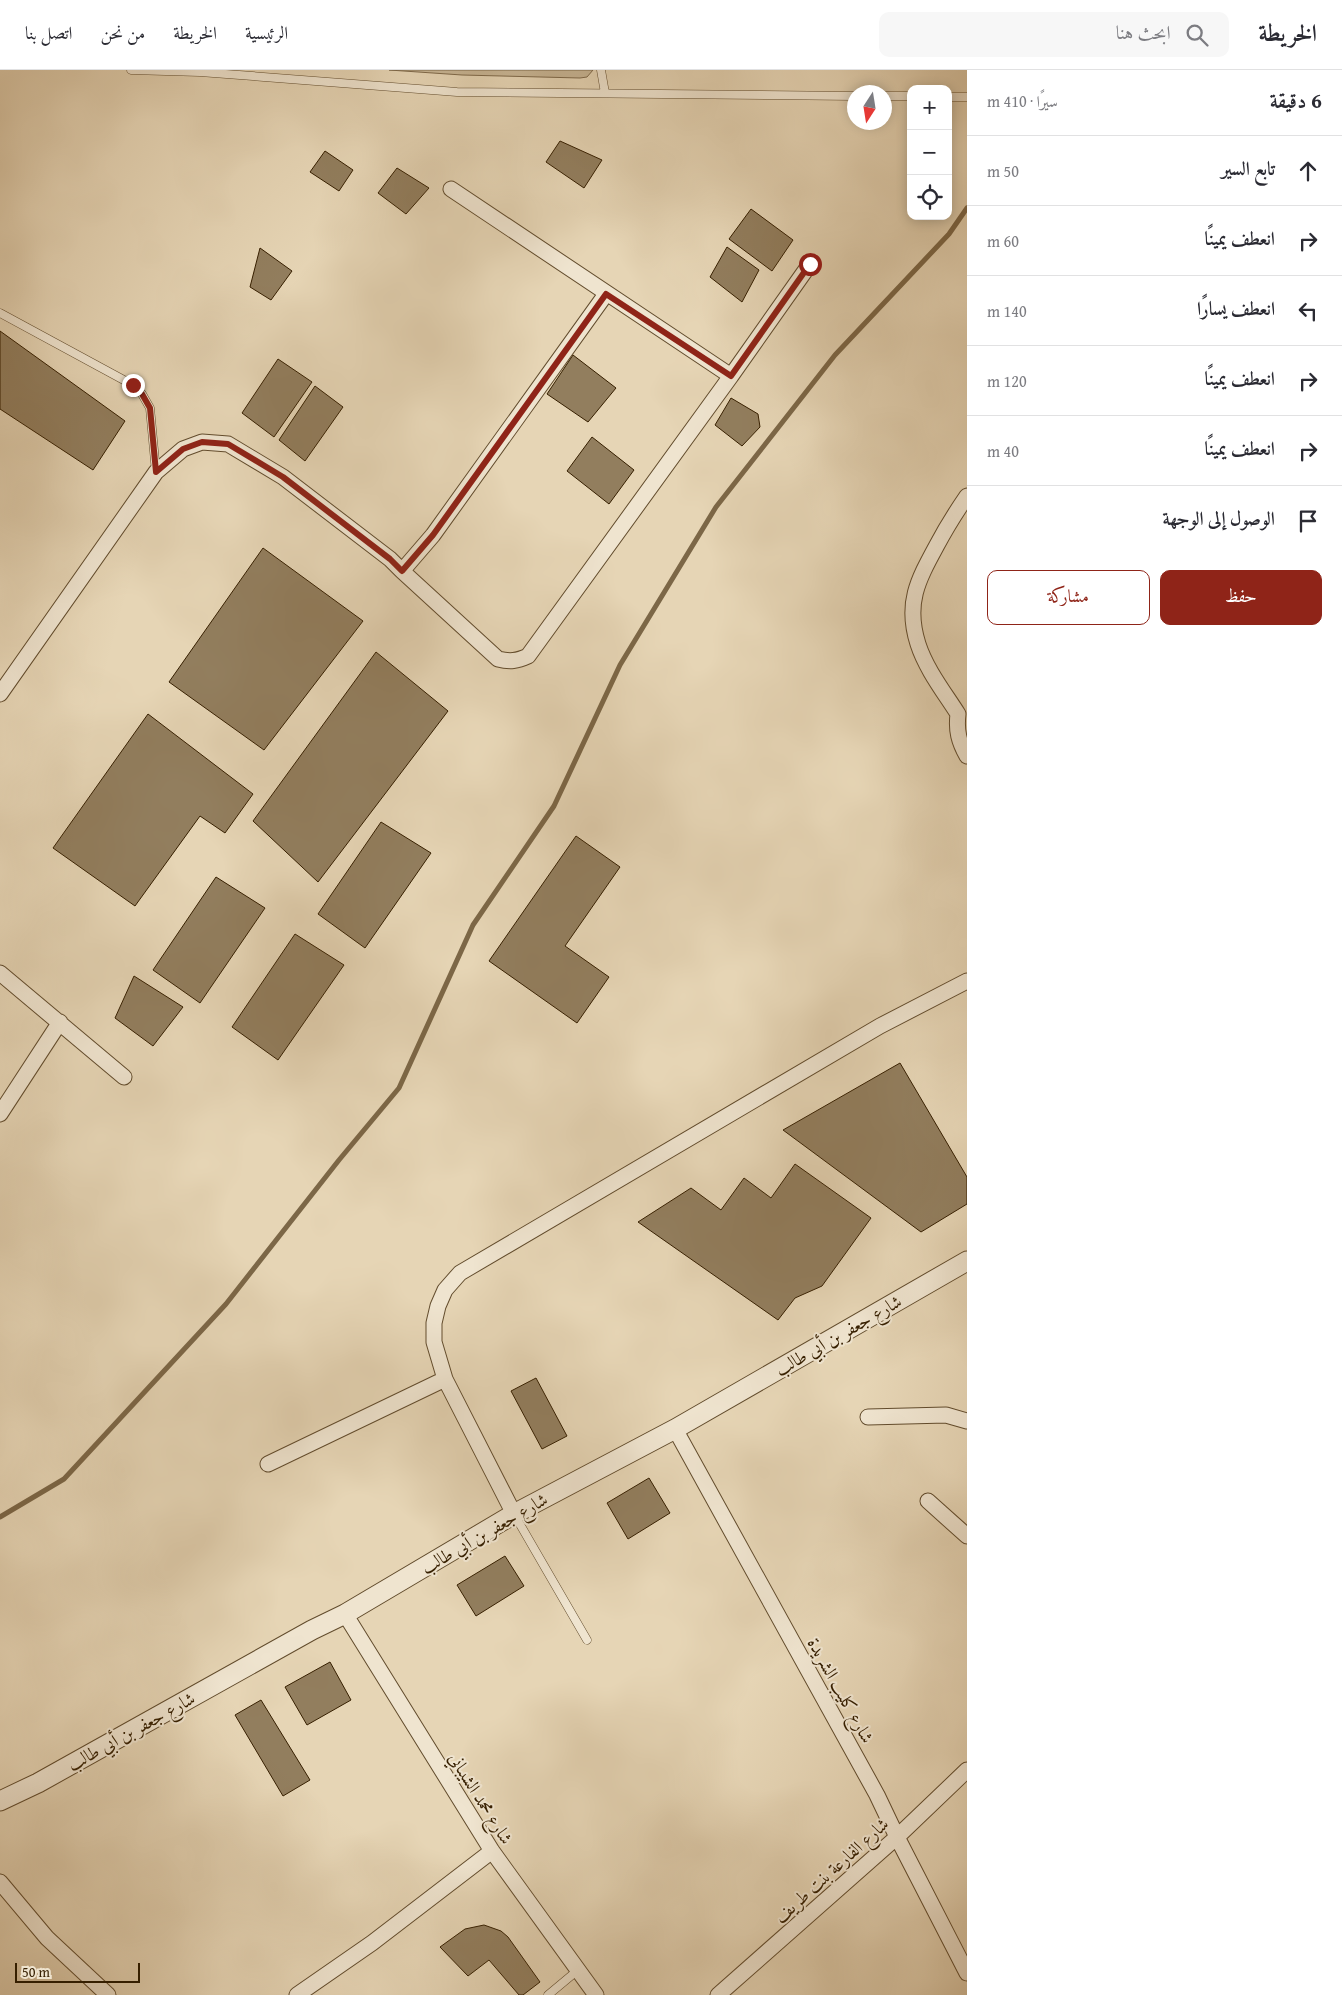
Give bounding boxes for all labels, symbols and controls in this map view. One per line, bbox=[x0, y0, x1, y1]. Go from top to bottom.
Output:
search box bbox=[879, 12, 1229, 57]
text: الخريطة bbox=[1259, 15, 1317, 50]
text: ابحث هنا bbox=[1116, 18, 1171, 46]
text: اتصل بنا bbox=[25, 19, 72, 46]
text: من نحن bbox=[100, 19, 145, 46]
text: الخريطة bbox=[173, 19, 217, 46]
text: الرئيسية bbox=[245, 19, 288, 46]
icon: search bbox=[1183, 21, 1211, 49]
north arrow bbox=[847, 85, 892, 130]
map controls bbox=[907, 85, 952, 220]
button: + bbox=[907, 85, 952, 130]
text: 6 دقيقة bbox=[1270, 85, 1322, 116]
text: سيرًا · 410 m bbox=[987, 89, 1058, 113]
button: − bbox=[907, 130, 952, 175]
text: تابع السير bbox=[1221, 154, 1275, 182]
icon: ahead bbox=[1294, 157, 1322, 185]
text: 50 m bbox=[987, 159, 1019, 183]
button: locate bbox=[907, 175, 952, 220]
text: انعطف يمينًا bbox=[1205, 224, 1275, 252]
icon: right bbox=[1294, 227, 1322, 255]
text: 60 m bbox=[987, 229, 1019, 253]
route start bbox=[799, 253, 822, 276]
text: انعطف يسارًا bbox=[1197, 294, 1275, 322]
icon: left bbox=[1294, 297, 1322, 325]
text: 140 m bbox=[987, 299, 1027, 323]
text: انعطف يمينًا bbox=[1205, 364, 1275, 392]
icon: right bbox=[1294, 367, 1322, 395]
text: 120 m bbox=[987, 369, 1027, 393]
route end bbox=[122, 374, 145, 397]
text: انعطف يمينًا bbox=[1205, 434, 1275, 462]
icon: right bbox=[1294, 437, 1322, 465]
text: 40 m bbox=[987, 439, 1019, 463]
text: الوصول إلى الوجهة bbox=[1163, 504, 1275, 532]
icon: arrive bbox=[1294, 507, 1322, 535]
button: مشاركة bbox=[987, 570, 1150, 625]
button: حفظ bbox=[1160, 570, 1322, 625]
street label: شارع جعفر بن أبي طالب bbox=[769, 1288, 908, 1384]
street label: شارع جعفر بن أبي طالب bbox=[415, 1486, 554, 1582]
street label: شارع كليب الشريدة bbox=[799, 1632, 881, 1749]
street label: شارع جعفر بن أبي طالب bbox=[62, 1685, 201, 1779]
street label: شارع محمد الشيباني bbox=[440, 1747, 520, 1850]
street label: شارع الفارعة بنت طريف bbox=[767, 1811, 896, 1931]
scale bar bbox=[15, 1960, 140, 1983]
text: 50 m bbox=[22, 1962, 50, 1982]

